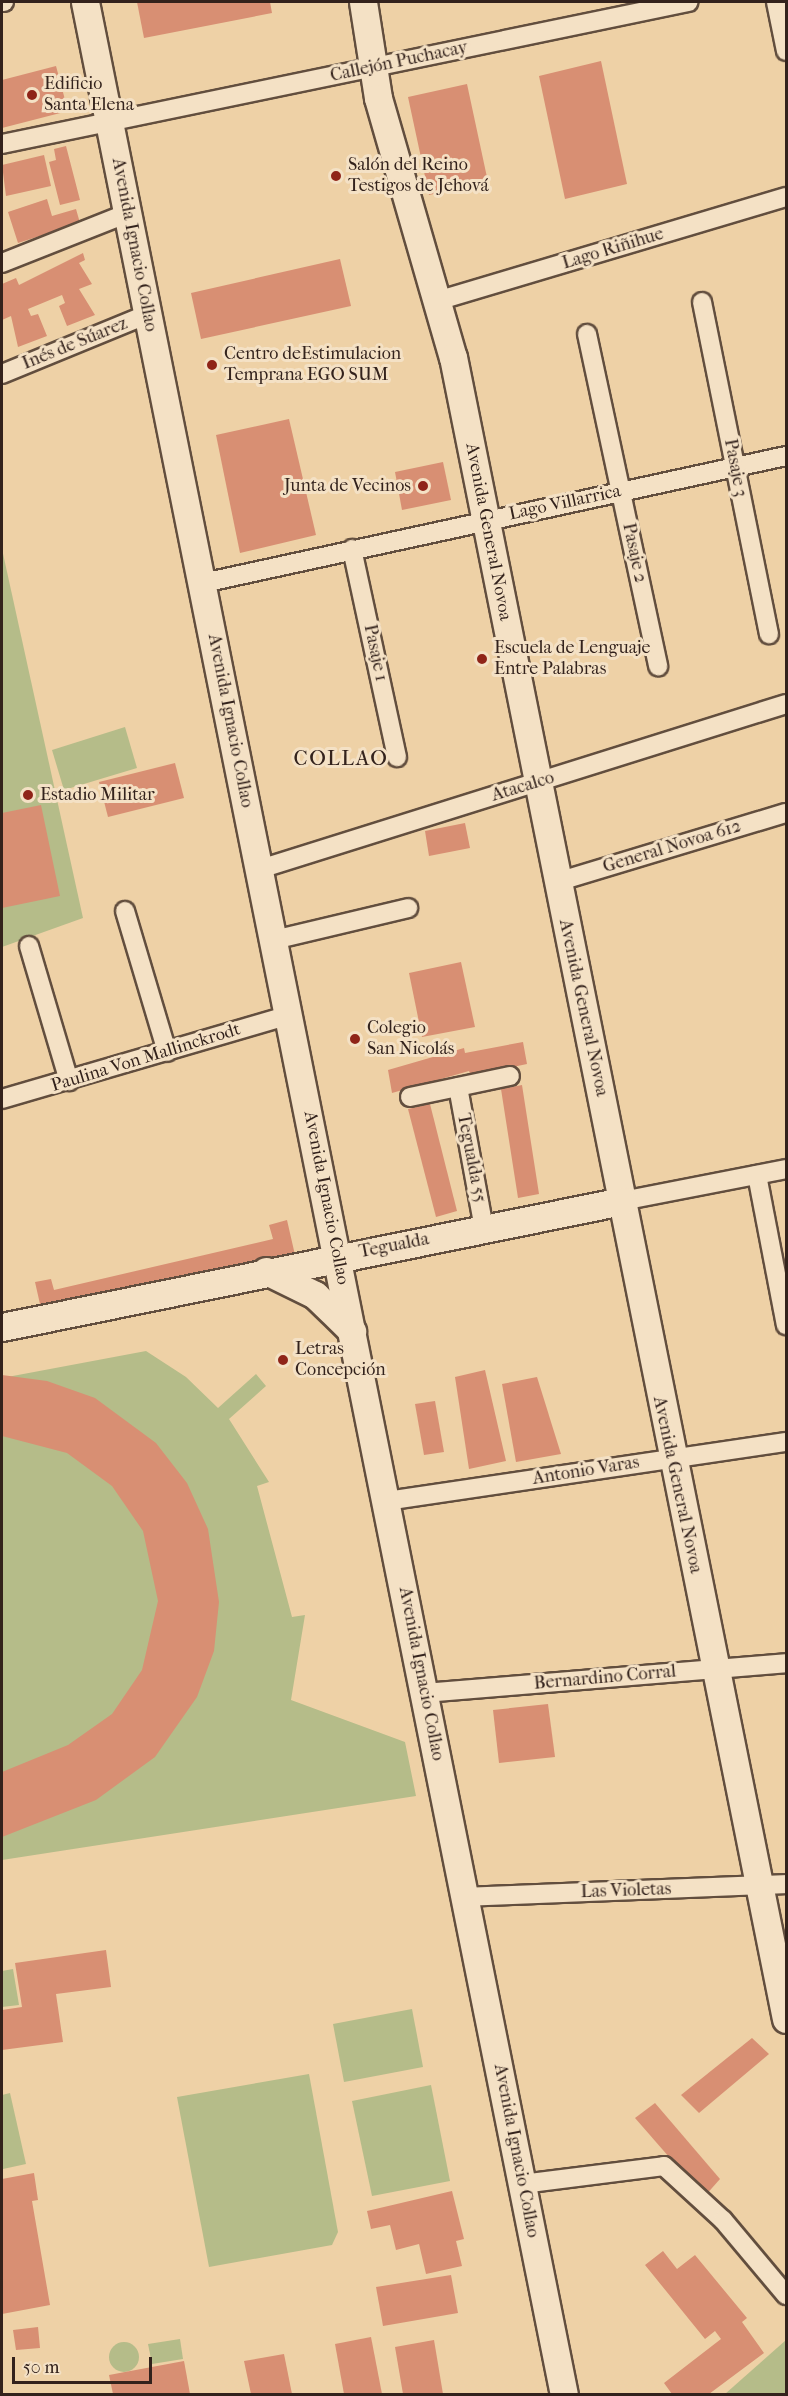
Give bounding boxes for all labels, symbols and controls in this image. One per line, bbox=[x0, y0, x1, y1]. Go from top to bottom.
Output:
street label: Callejón Puchacay bbox=[328, 37, 470, 87]
place label: Edificio Santa Elena bbox=[44, 74, 134, 116]
marker: Edificio Santa Elena bbox=[25, 88, 39, 102]
place label: Salón del Reino Testigos de Jehová bbox=[348, 155, 489, 198]
street label: Avenida Ignacio Collao bbox=[107, 156, 161, 334]
marker: Salón del Reino Testigos de Jehová bbox=[329, 169, 343, 183]
street label: Lago Riñihue bbox=[560, 223, 666, 275]
street label: Inés de Súarez bbox=[19, 313, 131, 375]
place label: Centro deEstimulacion Temprana EGO SUM bbox=[224, 344, 401, 386]
marker: Centro deEstimulacion Temprana EGO SUM bbox=[205, 358, 219, 372]
street label: Pasaje 3 bbox=[719, 437, 751, 499]
street label: Avenida General Novoa bbox=[460, 441, 516, 623]
place label: Junta de Vecinos bbox=[284, 475, 411, 497]
marker: Junta de Vecinos bbox=[416, 479, 430, 493]
street label: Lago Villarrica bbox=[507, 481, 623, 525]
street label: Pasaje 2 bbox=[617, 521, 651, 585]
street label: Pasaje 1 bbox=[358, 623, 392, 683]
street label: Avenida Ignacio Collao bbox=[203, 632, 257, 810]
place label: Escuela de Lenguaje Entre Palabras bbox=[494, 638, 650, 680]
marker: Escuela de Lenguaje Entre Palabras bbox=[475, 652, 489, 666]
district label: COLLAO bbox=[294, 745, 388, 771]
street label: Atacalco bbox=[489, 767, 557, 807]
place label: Estadio Militar bbox=[40, 784, 155, 806]
marker: Estadio Militar bbox=[21, 788, 35, 802]
street label: General Novoa 612 bbox=[600, 816, 744, 878]
street label: Avenida General Novoa bbox=[554, 918, 612, 1098]
place label: Colegio San Nicolás bbox=[367, 1018, 454, 1060]
street label: Paulina Von Mallinckrodt bbox=[49, 1019, 243, 1097]
marker: Colegio San Nicolás bbox=[348, 1032, 362, 1046]
street label: Avenida Ignacio Collao bbox=[299, 1109, 353, 1287]
street label: Tegualda 55 bbox=[452, 1112, 490, 1204]
street label: Tegualda bbox=[357, 1229, 431, 1263]
place label: Letras Concepción bbox=[295, 1339, 386, 1382]
marker: Letras Concepción bbox=[276, 1353, 290, 1367]
street label: Avenida General Novoa bbox=[648, 1395, 706, 1575]
street label: Antonio Varas bbox=[531, 1452, 641, 1490]
street label: Avenida Ignacio Collao bbox=[394, 1585, 448, 1763]
street label: Bernardino Corral bbox=[533, 1661, 677, 1695]
street label: Las Violetas bbox=[580, 1879, 672, 1903]
street label: Avenida Ignacio Collao bbox=[489, 2062, 543, 2240]
scale bar bbox=[15, 2345, 154, 2383]
text: 50 m bbox=[23, 2357, 59, 2378]

